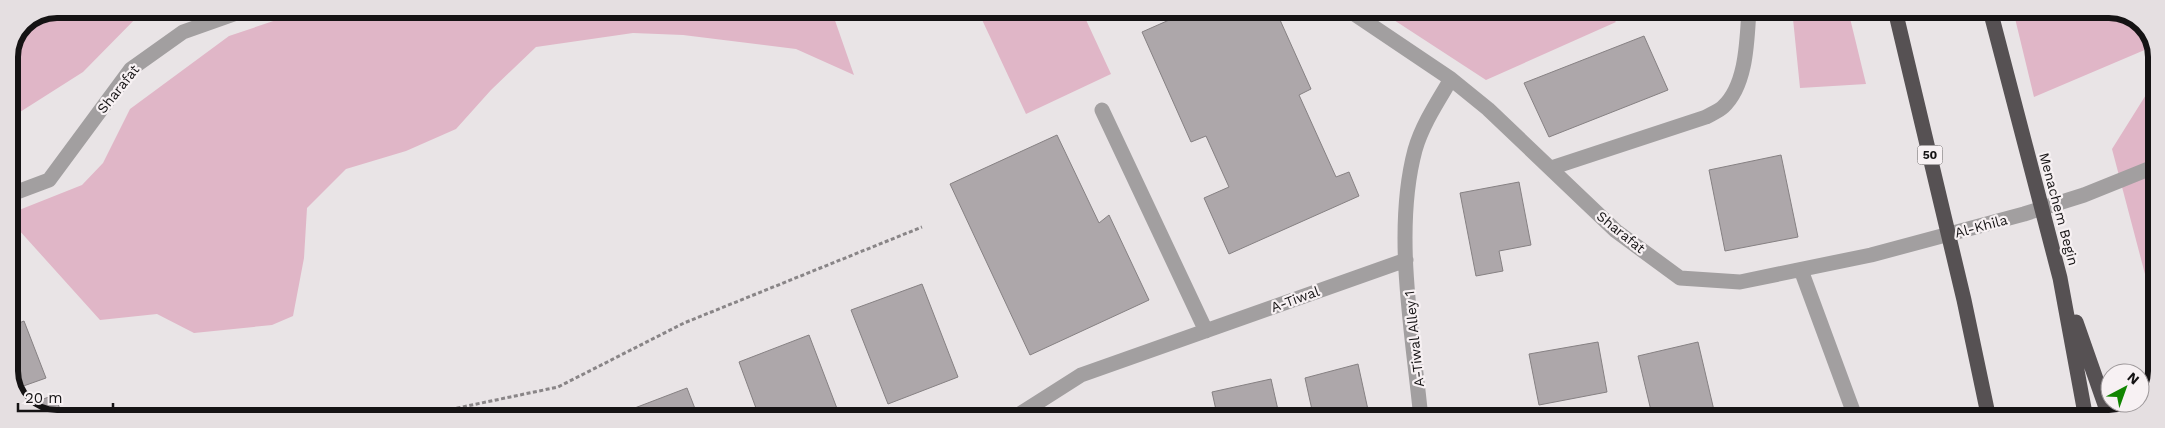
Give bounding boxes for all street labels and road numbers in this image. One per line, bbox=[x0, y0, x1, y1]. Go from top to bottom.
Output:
street label: Sharafat bbox=[94, 62, 142, 116]
road number: 50 bbox=[1918, 146, 1942, 164]
street label: Menachem Begin bbox=[2036, 151, 2082, 267]
street label: Sharafat bbox=[1594, 208, 1648, 256]
street label: Al-Khila bbox=[1953, 211, 2009, 241]
street label: A-Tiwal bbox=[1269, 283, 1322, 315]
street label: A-Tiwal Alley 1 bbox=[1401, 290, 1427, 388]

